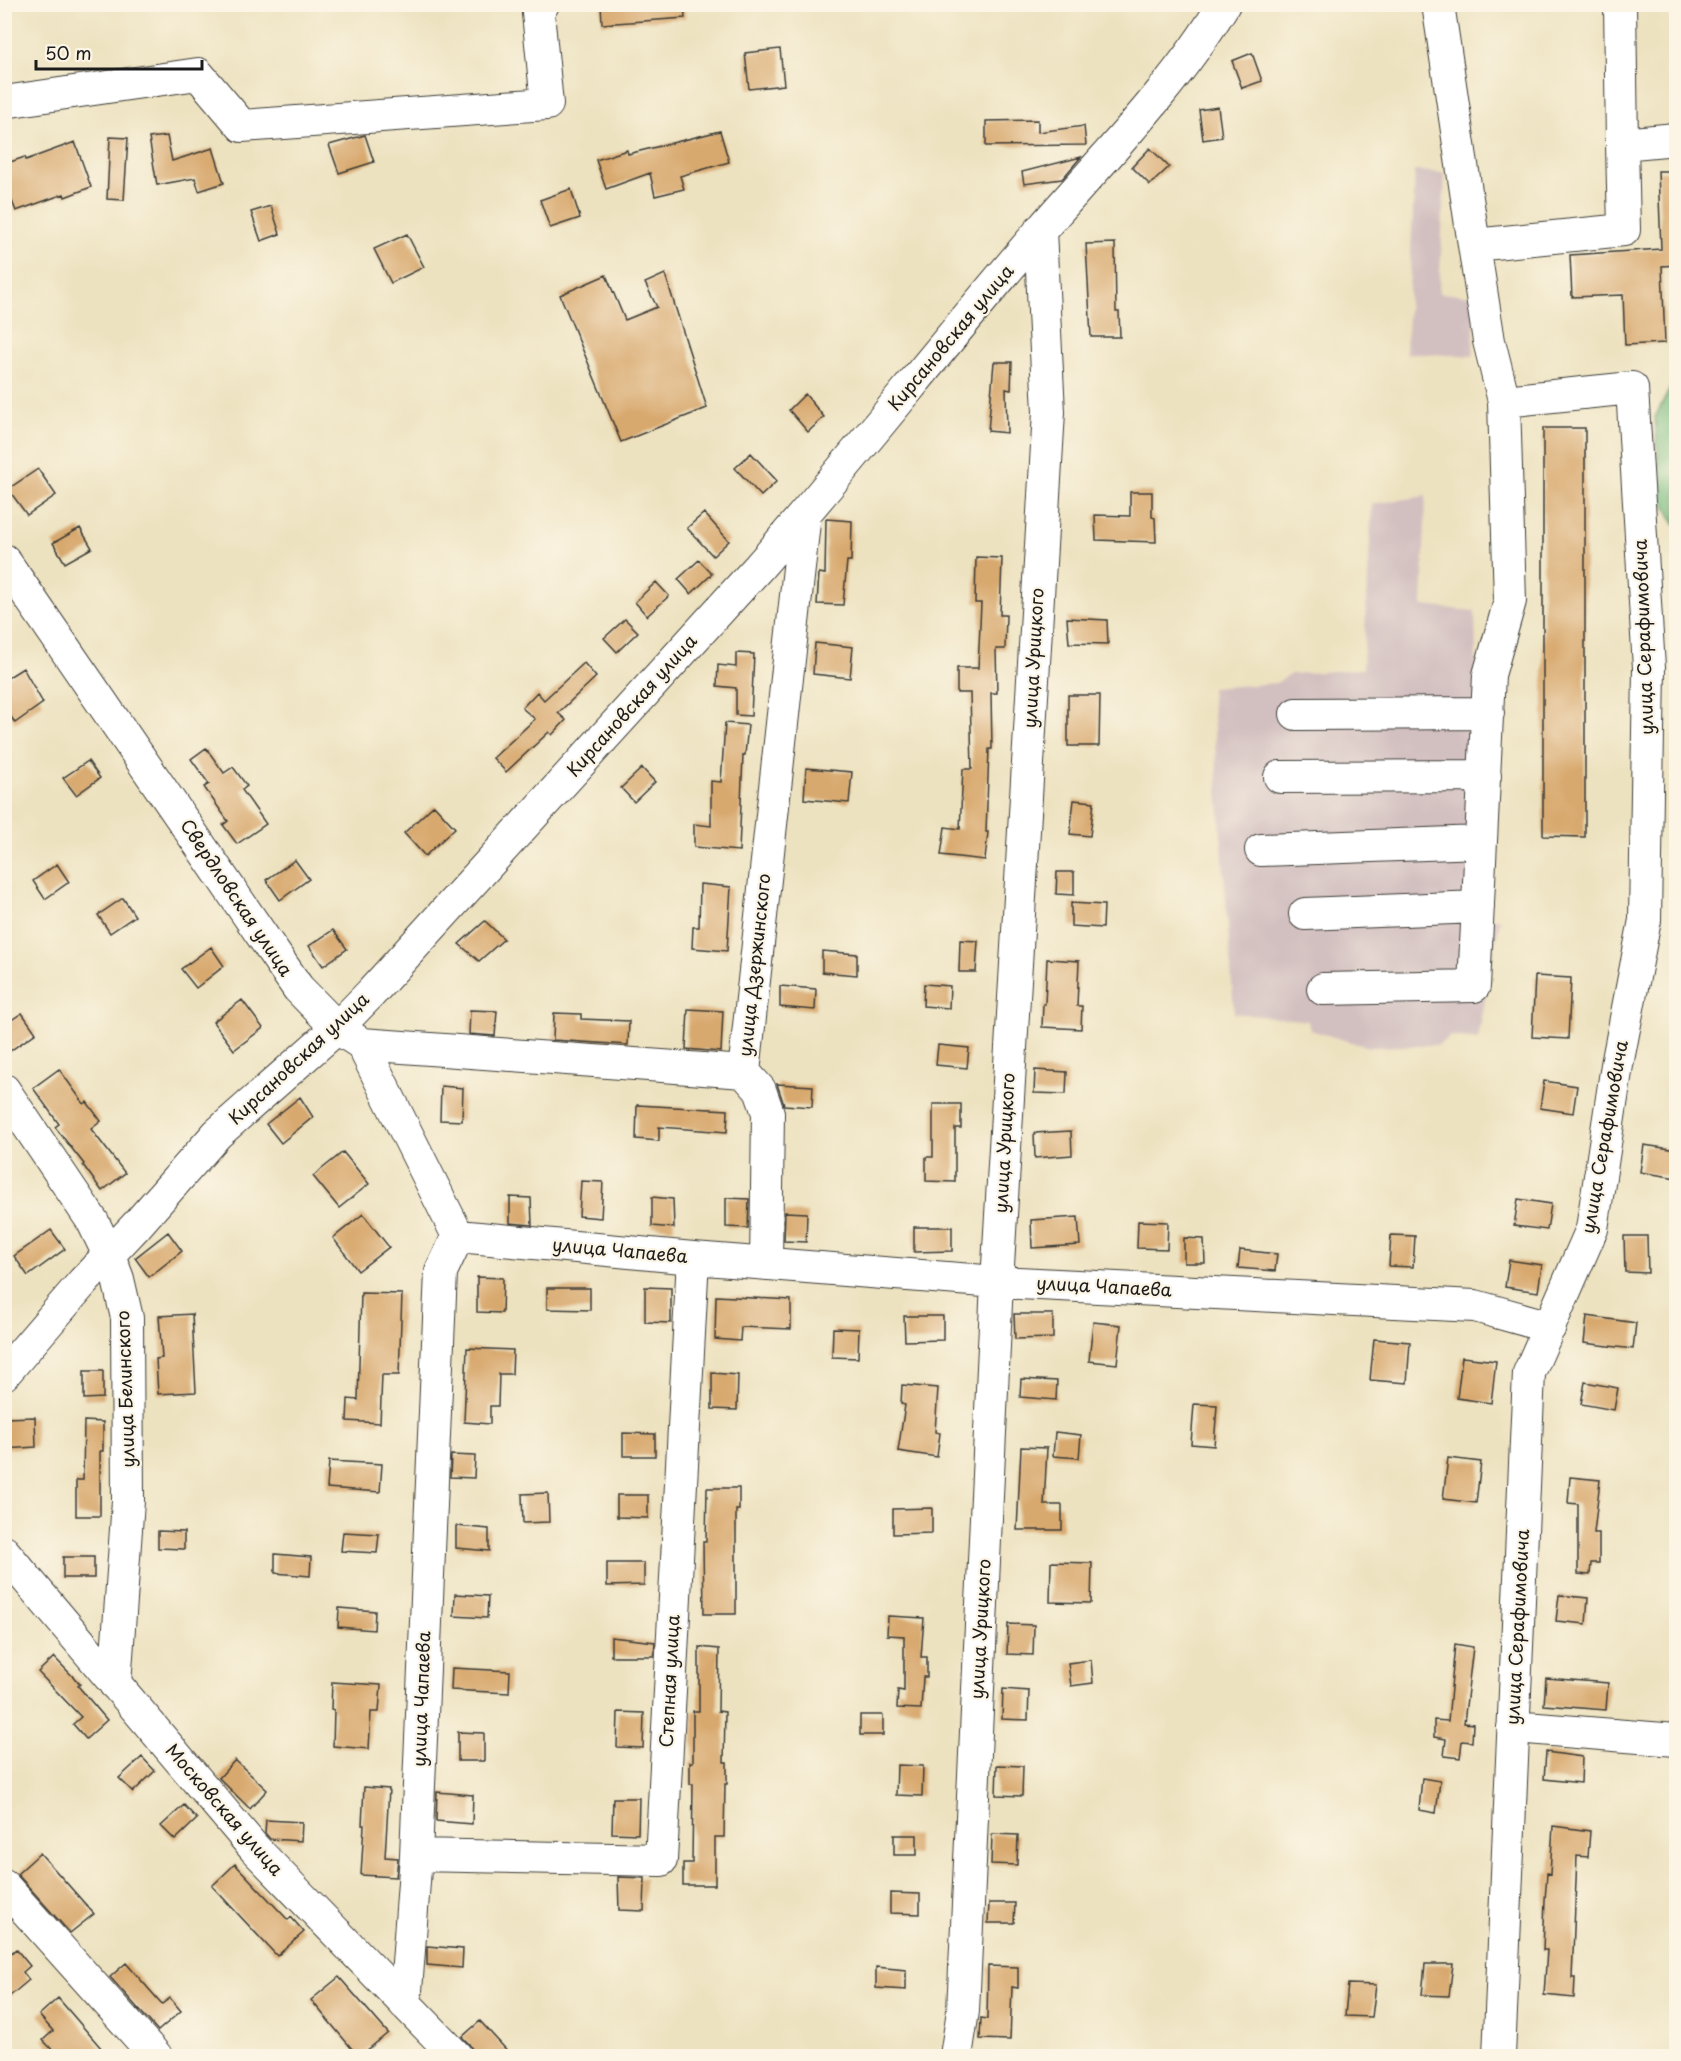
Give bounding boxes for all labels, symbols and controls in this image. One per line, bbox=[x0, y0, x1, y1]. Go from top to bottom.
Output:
scale bar bbox=[36, 33, 202, 71]
text: 50 m bbox=[45, 39, 92, 66]
street label: Кирсановская улица bbox=[880, 257, 1020, 416]
street label: улица Серафимовича bbox=[1626, 538, 1659, 735]
street label: улица Урицкого bbox=[1015, 587, 1050, 729]
street label: Кирсановская улица bbox=[559, 627, 703, 782]
street label: Свердловская улица bbox=[174, 813, 300, 982]
street label: улица Дзержинского bbox=[730, 872, 777, 1058]
street label: Кирсановская улица bbox=[222, 985, 375, 1130]
street label: улица Серафимовича bbox=[1573, 1037, 1634, 1236]
street label: улица Урицкого bbox=[986, 1072, 1021, 1214]
street label: улица Чапаева bbox=[551, 1230, 690, 1269]
street label: улица Чапаева bbox=[1036, 1268, 1173, 1303]
street label: улица Белинского bbox=[108, 1310, 141, 1468]
street label: улица Серафимовича bbox=[1498, 1528, 1535, 1725]
street label: улица Урицкого bbox=[962, 1558, 997, 1700]
street label: Степная улица bbox=[652, 1613, 685, 1748]
street label: улица Чапаева bbox=[405, 1630, 436, 1767]
street label: Московская улица bbox=[160, 1737, 291, 1881]

